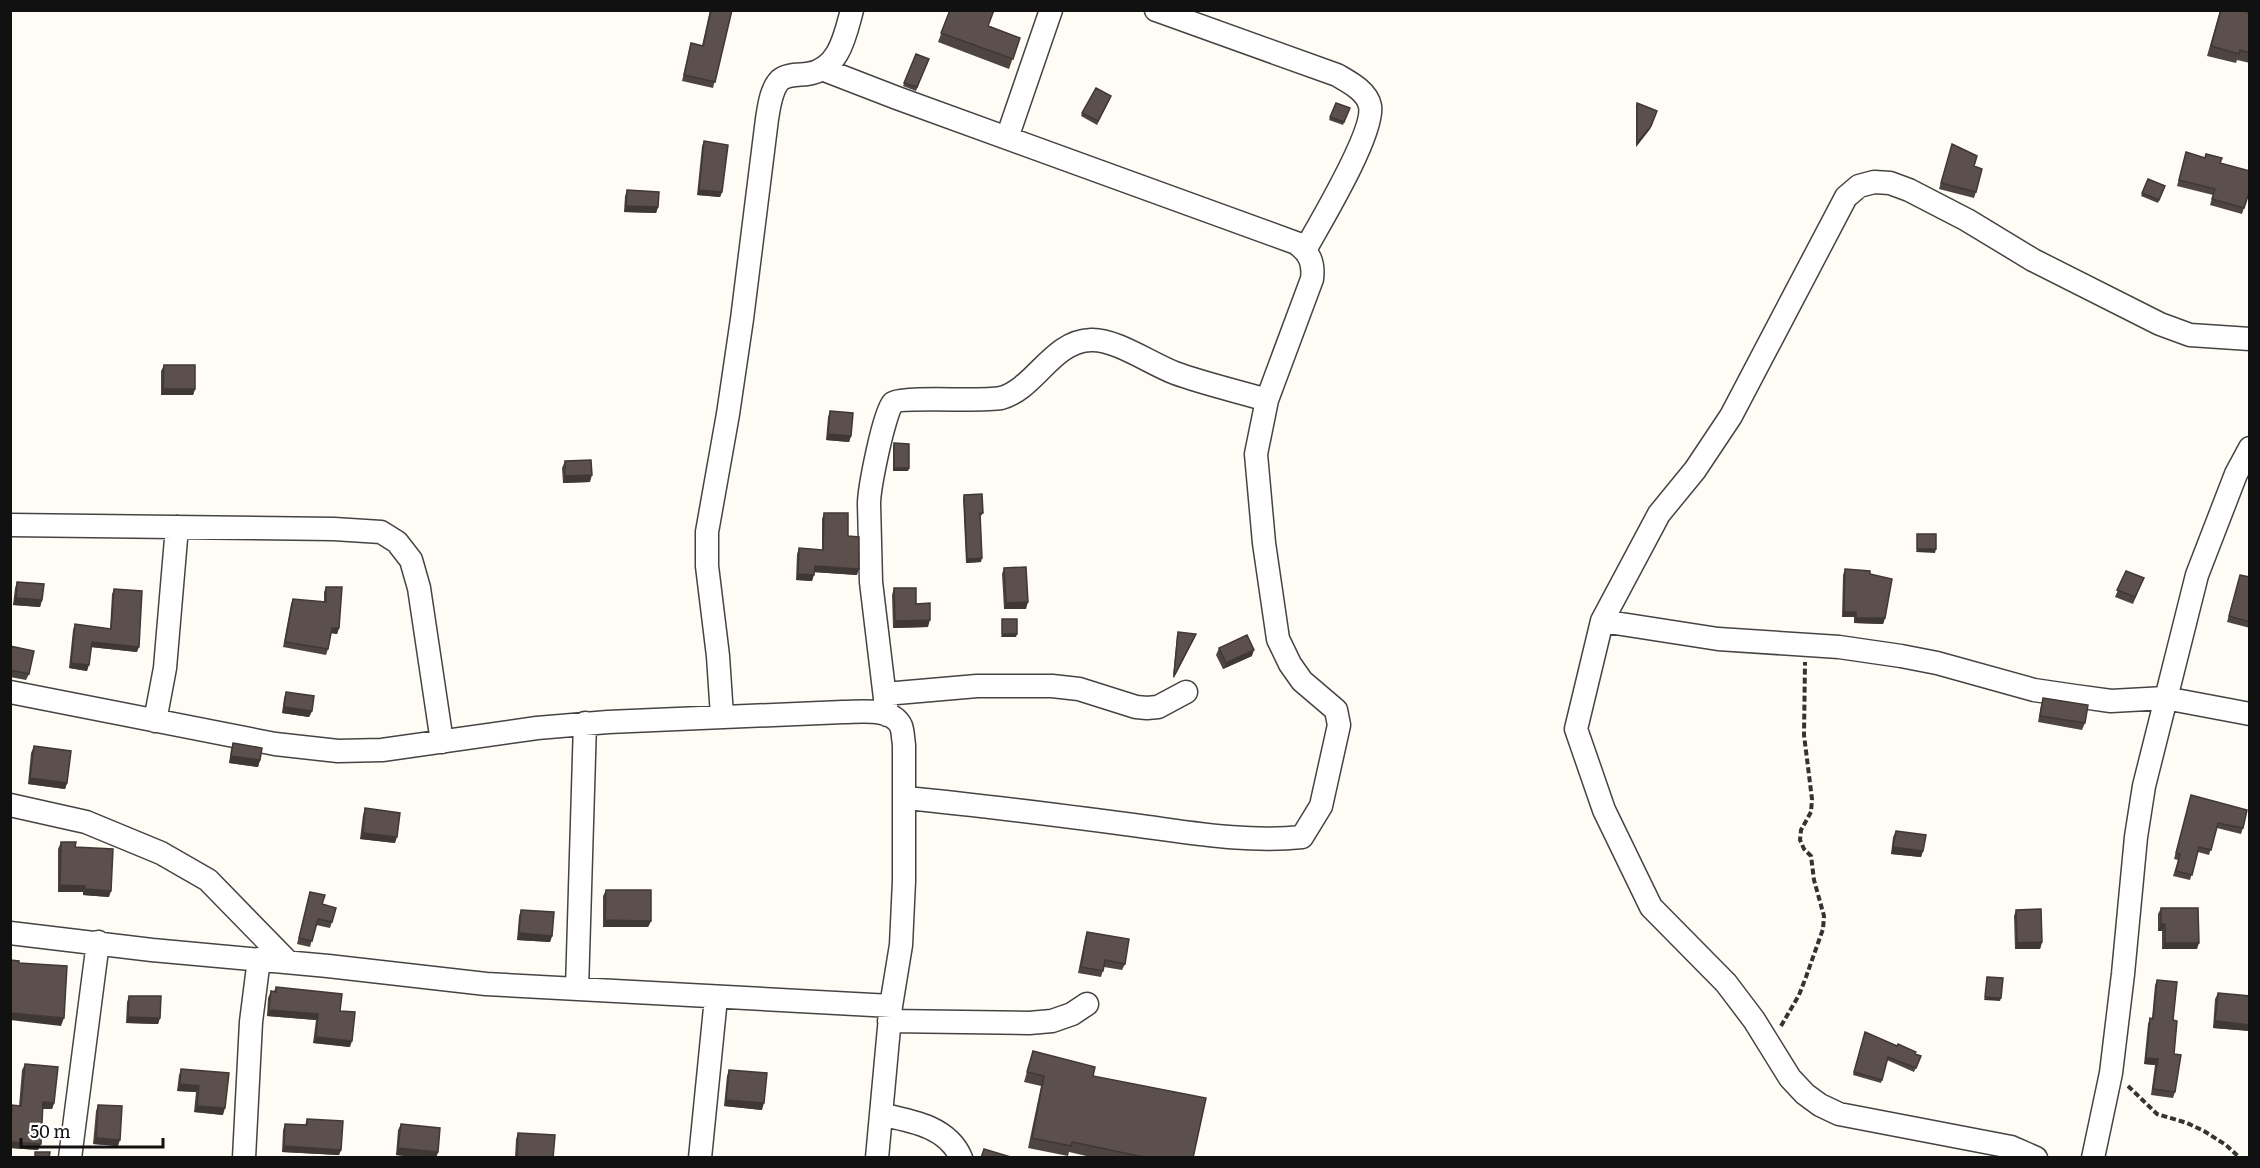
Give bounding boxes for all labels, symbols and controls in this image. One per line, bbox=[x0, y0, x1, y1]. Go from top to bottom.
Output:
scale bar bbox=[21, 1111, 164, 1149]
text: 50 m bbox=[30, 1117, 71, 1144]

